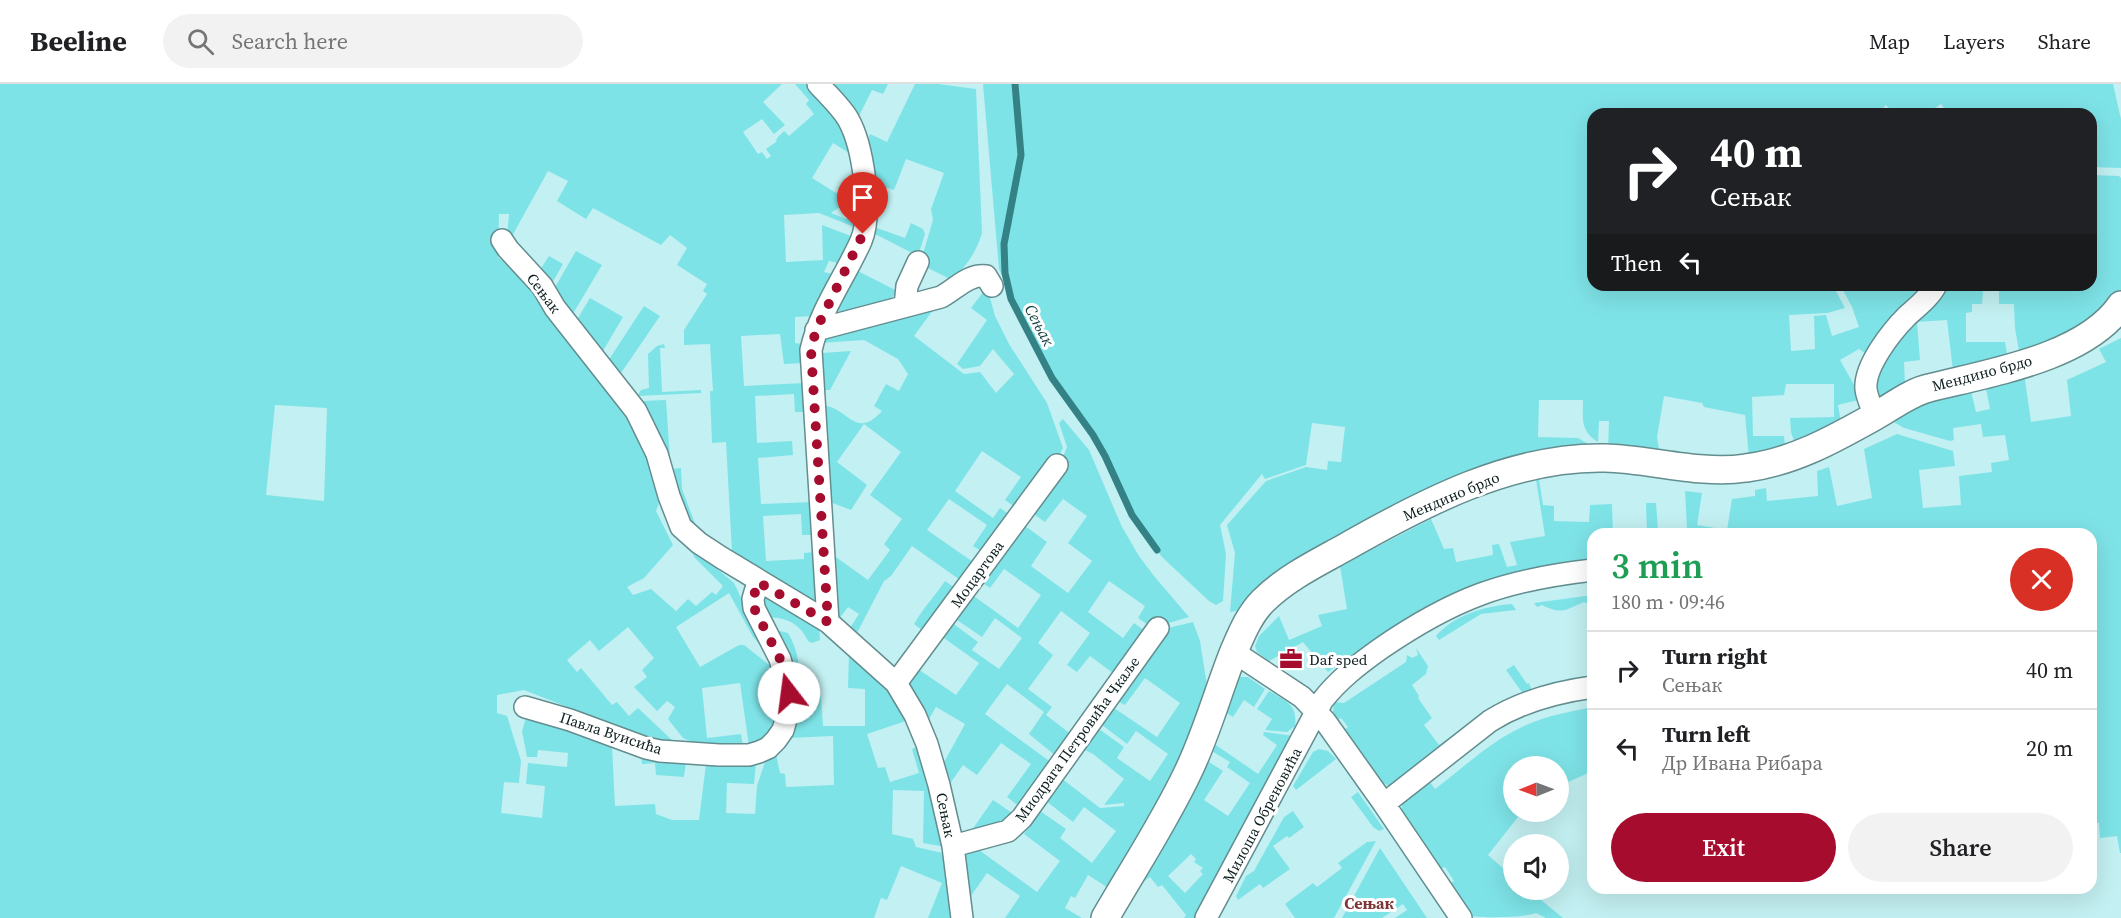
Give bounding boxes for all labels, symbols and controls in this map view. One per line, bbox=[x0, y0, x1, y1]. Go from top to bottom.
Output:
search box bbox=[163, 14, 583, 68]
text: Beeline bbox=[30, 22, 127, 60]
icon: search bbox=[184, 25, 217, 58]
text: Search here bbox=[232, 26, 348, 56]
text: Map bbox=[1869, 27, 1910, 56]
text: Layers bbox=[1943, 27, 2005, 56]
text: Share bbox=[2038, 27, 2091, 56]
text: 40 m bbox=[1710, 123, 1803, 181]
icon: right bbox=[1611, 132, 1689, 210]
pin bbox=[837, 172, 888, 234]
text: Сењак bbox=[1710, 178, 1791, 215]
icon: arrive bbox=[846, 181, 879, 214]
icon: left bbox=[1674, 246, 1707, 279]
text: Then bbox=[1611, 248, 1662, 278]
street label: Сењак bbox=[522, 269, 566, 318]
water label: Сењак bbox=[1020, 300, 1060, 350]
street label: Мендино брдо bbox=[1930, 350, 2034, 396]
street label: Мендино брдо bbox=[1400, 466, 1502, 526]
street label: Моцартова bbox=[945, 536, 1009, 612]
text: 3 min bbox=[1611, 541, 1703, 590]
button: close bbox=[2010, 548, 2073, 611]
text: 180 m · 09:46 bbox=[1611, 588, 1725, 616]
text: Turn right bbox=[1662, 641, 1767, 671]
office icon: Daf sped bbox=[1278, 646, 1304, 672]
place label: Daf sped bbox=[1309, 649, 1368, 670]
street label: Миодрага Петровића Чкаље bbox=[1010, 652, 1145, 826]
icon: right bbox=[1611, 654, 1644, 687]
text: 40 m bbox=[2026, 655, 2073, 685]
position arrow bbox=[757, 661, 821, 725]
text: Сењак bbox=[1662, 671, 1722, 699]
street label: Павла Вуисића bbox=[557, 707, 665, 760]
text: Turn left bbox=[1662, 719, 1750, 749]
icon: left bbox=[1611, 732, 1644, 765]
text: 20 m bbox=[2026, 733, 2073, 763]
street label: Милоша Обреновића bbox=[1217, 743, 1307, 886]
text: Др Ивана Рибара bbox=[1662, 749, 1823, 777]
north arrow bbox=[1503, 756, 1569, 822]
map controls bbox=[1503, 756, 1569, 900]
street label: Сењак bbox=[931, 791, 961, 840]
button: Exit bbox=[1611, 813, 1836, 882]
button: Share bbox=[1848, 813, 2073, 882]
button: sound bbox=[1503, 834, 1569, 900]
district label: Сењак bbox=[1344, 892, 1394, 914]

